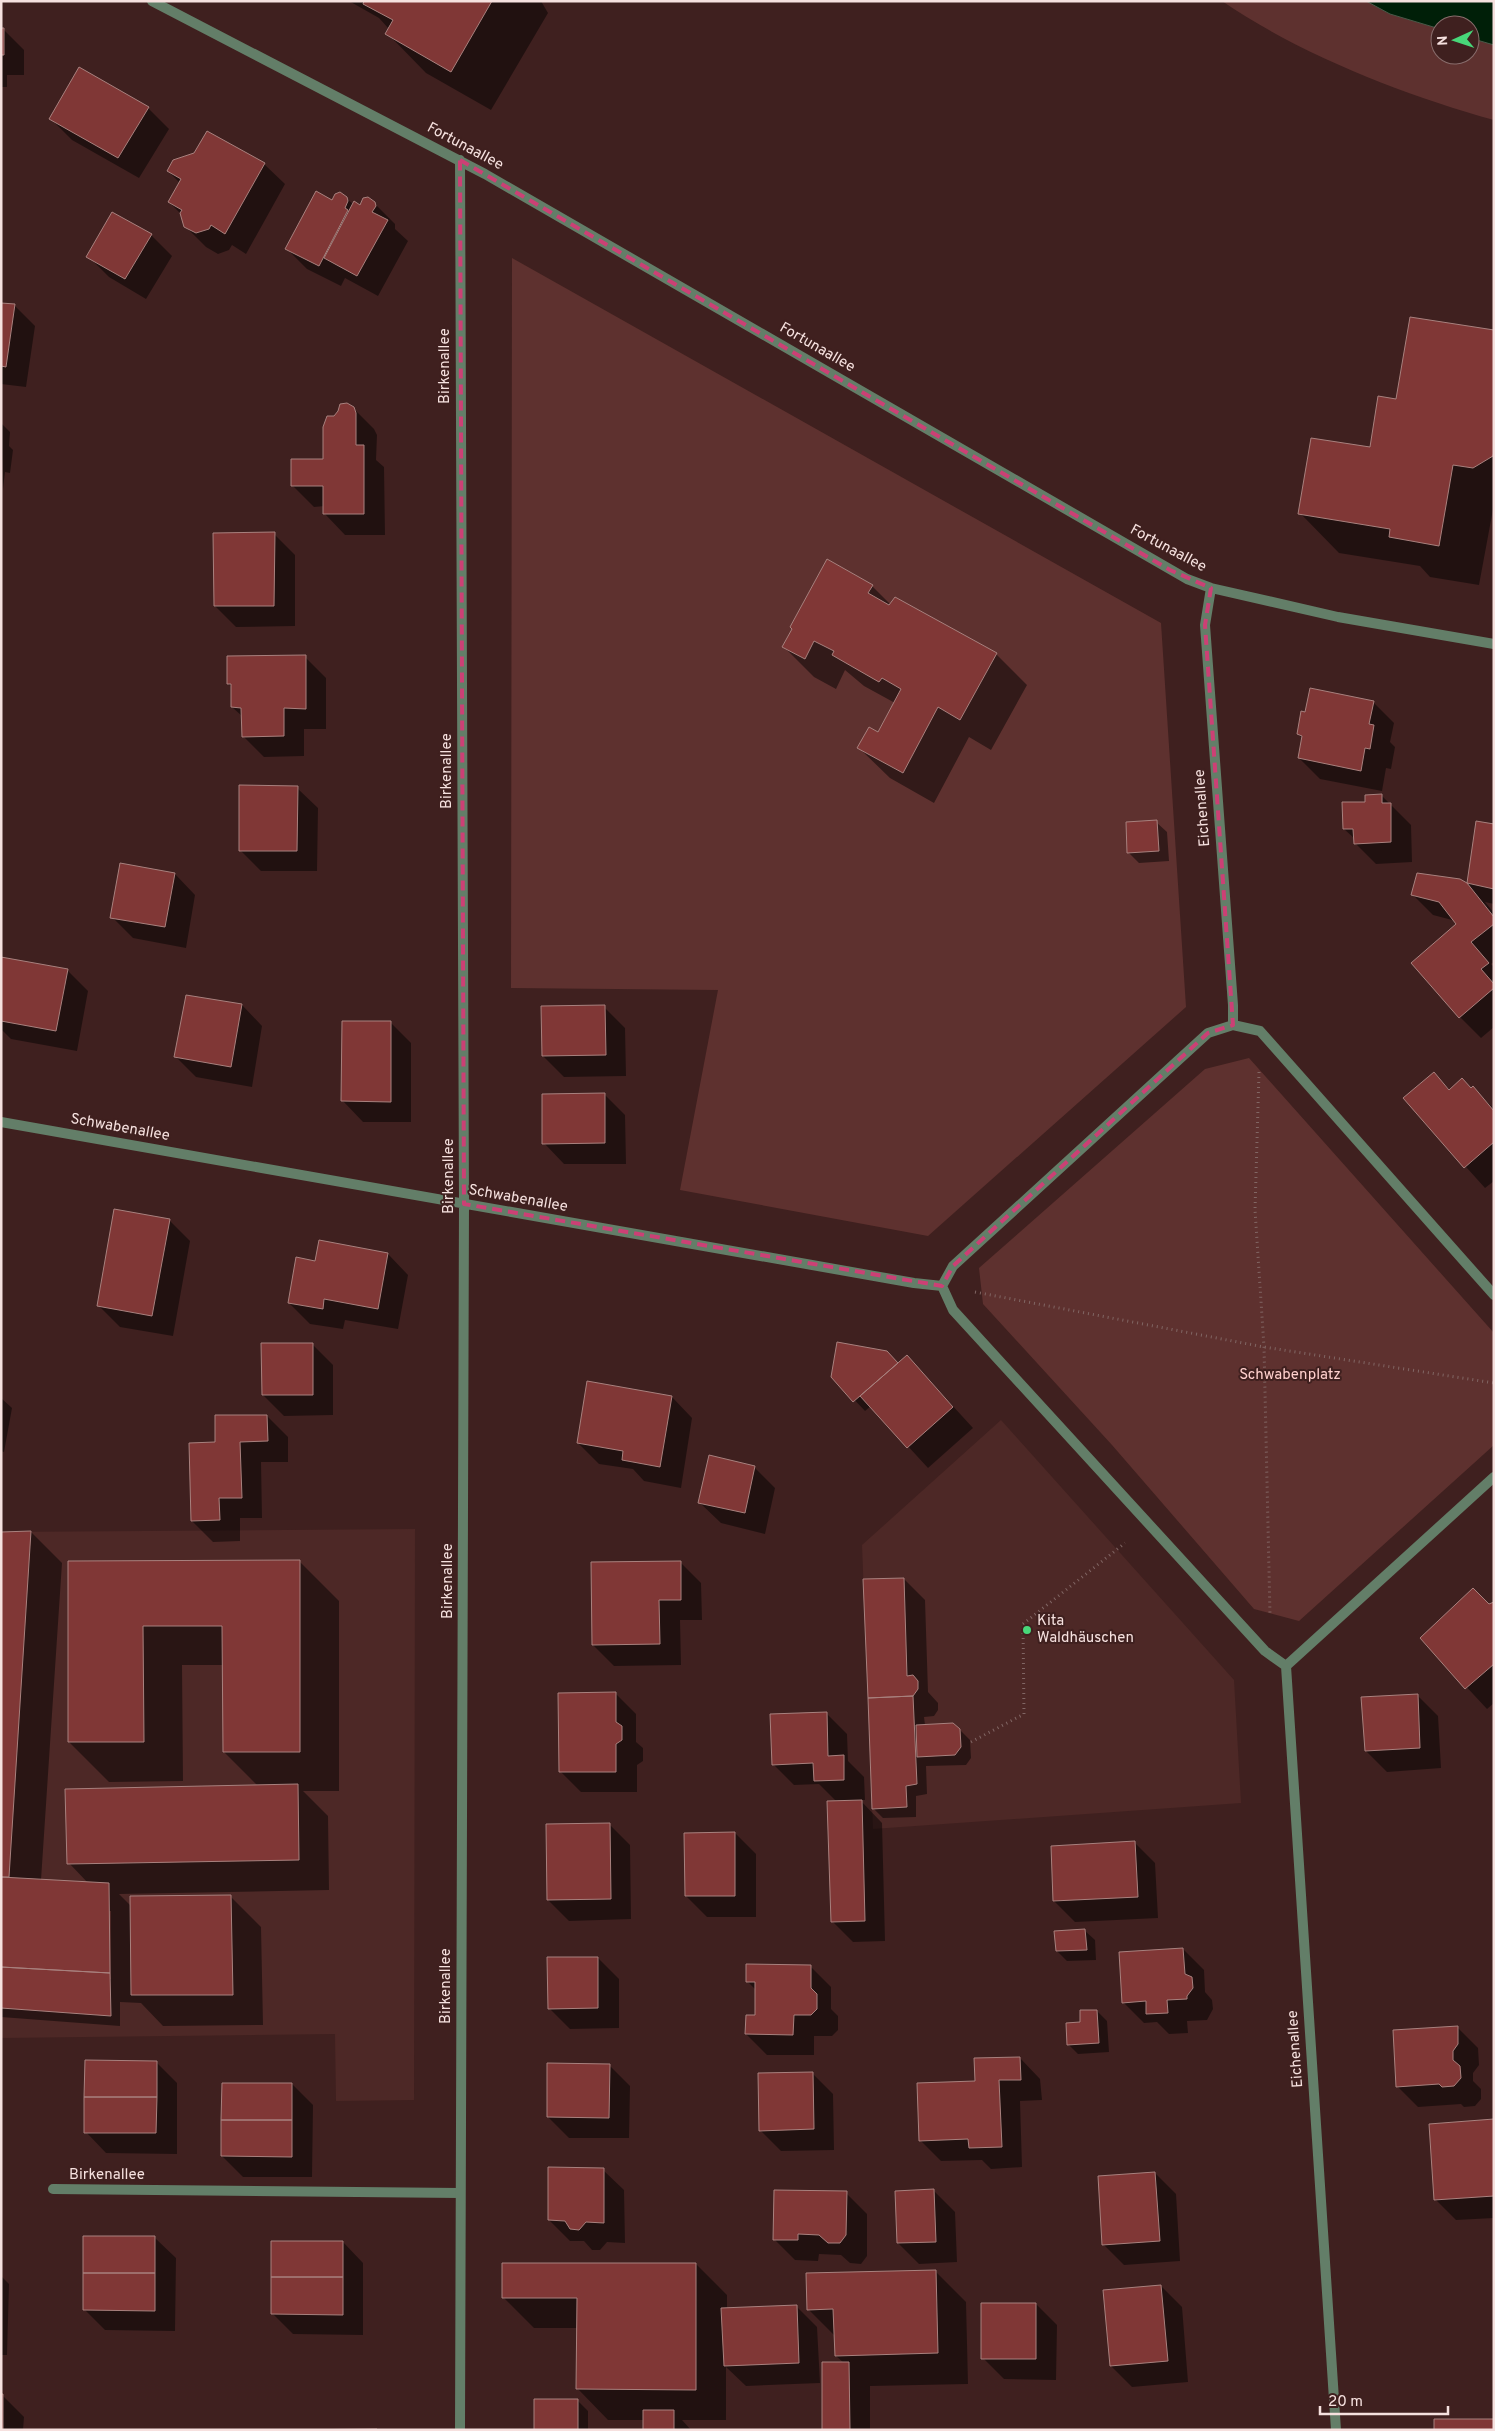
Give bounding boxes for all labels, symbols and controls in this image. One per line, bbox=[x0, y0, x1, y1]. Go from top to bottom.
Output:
north arrow bbox=[1430, 15, 1480, 65]
text: N bbox=[1435, 35, 1452, 46]
street label: Fortunaallee bbox=[423, 119, 507, 175]
street label: Fortunaallee bbox=[776, 319, 858, 377]
street label: Birkenallee bbox=[436, 328, 455, 404]
street label: Fortunaallee bbox=[1126, 521, 1210, 577]
street label: Birkenallee bbox=[438, 733, 457, 809]
street label: Eichenallee bbox=[1191, 768, 1215, 848]
street label: Schwabenallee bbox=[69, 1110, 171, 1146]
street label: Birkenallee bbox=[440, 1138, 459, 1214]
street label: Schwabenallee bbox=[467, 1181, 569, 1217]
park label: Schwabenplatz bbox=[1239, 1366, 1341, 1385]
street label: Birkenallee bbox=[439, 1543, 458, 1619]
place label: Kita Waldhäuschen bbox=[1037, 1612, 1134, 1648]
marker: Kita Waldhäuschen bbox=[1021, 1624, 1033, 1636]
street label: Birkenallee bbox=[437, 1948, 456, 2024]
street label: Eichenallee bbox=[1284, 2009, 1308, 2089]
street label: Birkenallee bbox=[69, 2166, 145, 2185]
scale bar bbox=[1320, 2384, 1448, 2416]
text: 20 m bbox=[1328, 2393, 1363, 2412]

